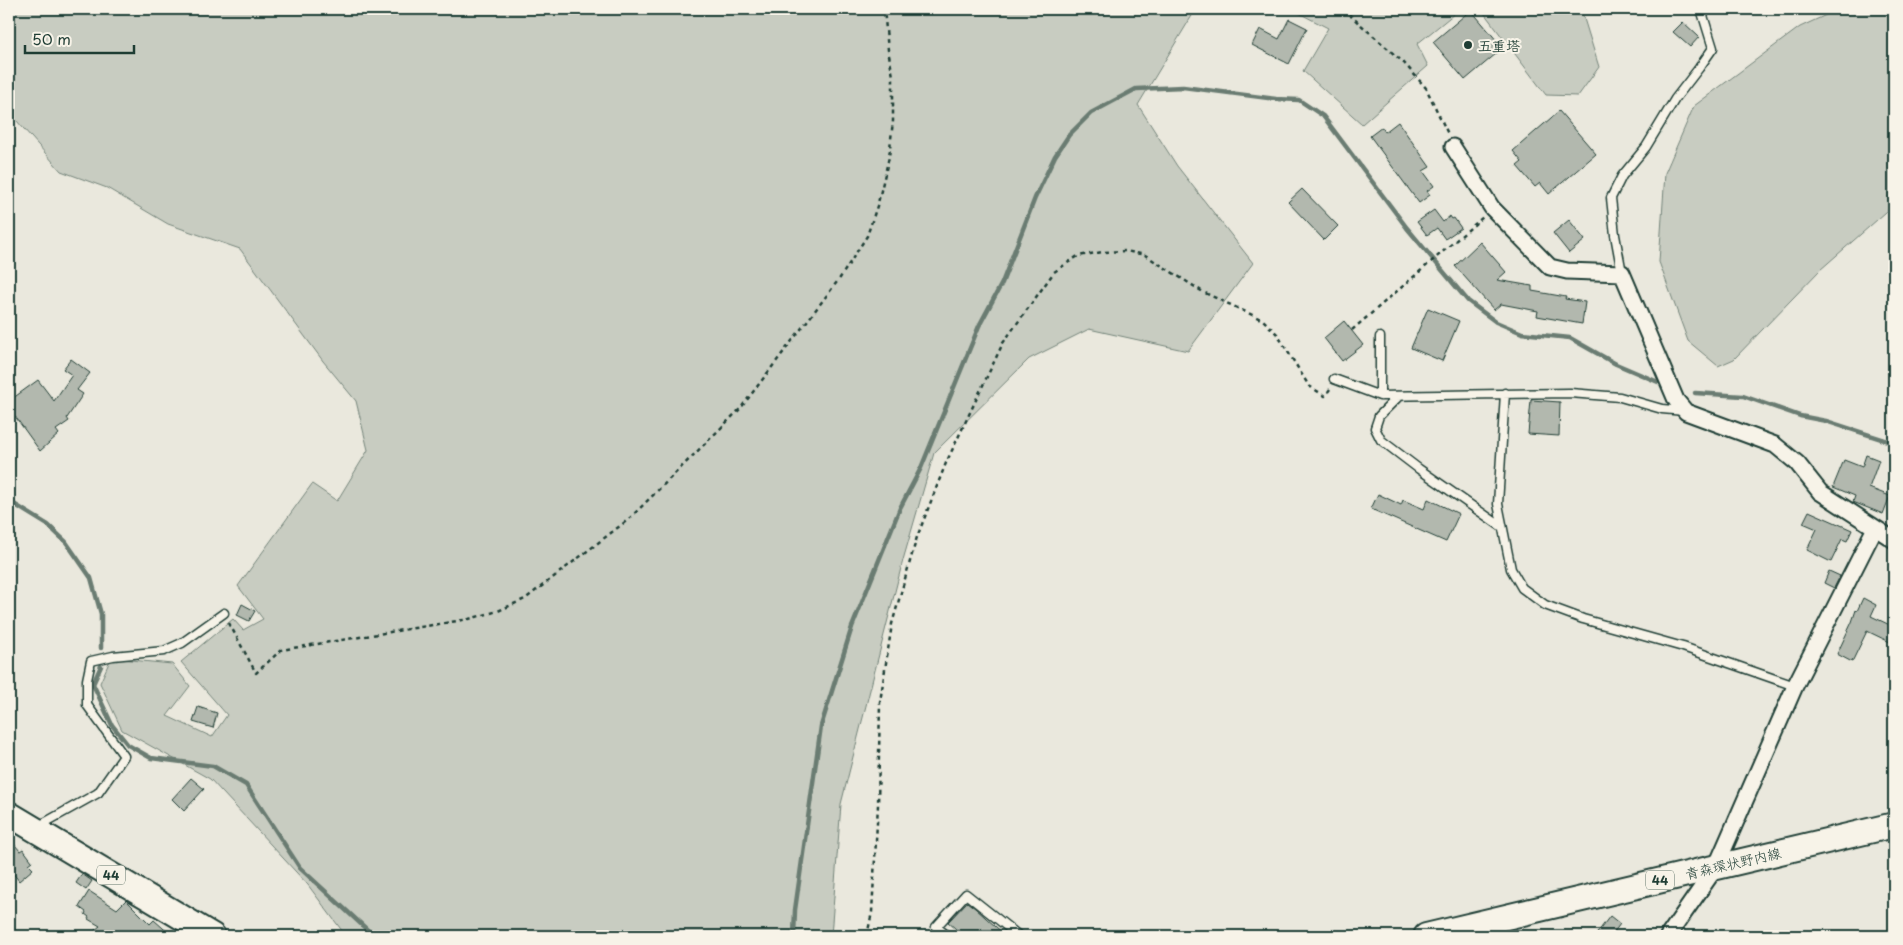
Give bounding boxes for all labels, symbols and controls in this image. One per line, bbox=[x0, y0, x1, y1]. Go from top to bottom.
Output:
scale bar bbox=[25, 22, 134, 54]
text: 50 m bbox=[32, 27, 71, 50]
place label: 五重塔 bbox=[1478, 35, 1520, 56]
marker: 五重塔 bbox=[1462, 39, 1474, 51]
street label: 青森環状野内線 bbox=[1683, 842, 1783, 884]
road number: 44 bbox=[97, 866, 125, 884]
road number: 44 bbox=[1646, 870, 1674, 890]

